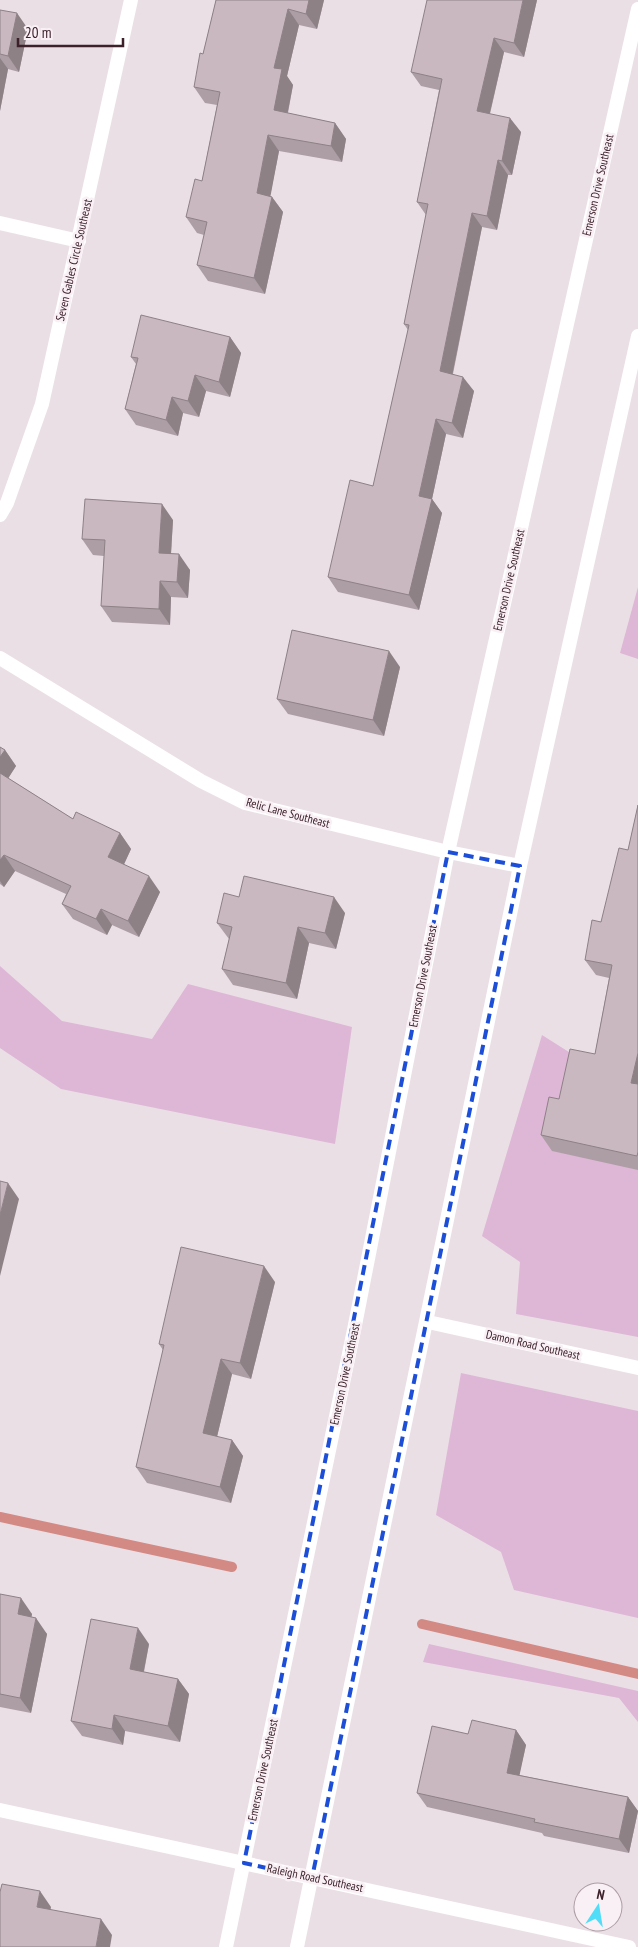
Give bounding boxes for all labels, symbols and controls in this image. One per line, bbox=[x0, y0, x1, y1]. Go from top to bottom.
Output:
scale bar bbox=[18, 15, 122, 47]
text: 20 m bbox=[25, 23, 51, 42]
street label: Emerson Drive Southeast bbox=[579, 132, 617, 237]
street label: Seven Gables Circle Southeast bbox=[52, 197, 95, 322]
street label: Emerson Drive Southeast bbox=[490, 527, 528, 632]
street label: Relic Lane Southeast bbox=[245, 794, 332, 831]
street label: Emerson Drive Southeast bbox=[405, 923, 440, 1028]
street label: Emerson Drive Southeast bbox=[326, 1321, 363, 1426]
street label: Damon Road Southeast bbox=[485, 1326, 582, 1363]
street label: Emerson Drive Southeast bbox=[244, 1717, 281, 1822]
street label: Raleigh Road Southeast bbox=[266, 1860, 365, 1895]
north arrow bbox=[573, 1882, 623, 1932]
text: N bbox=[595, 1885, 606, 1904]

